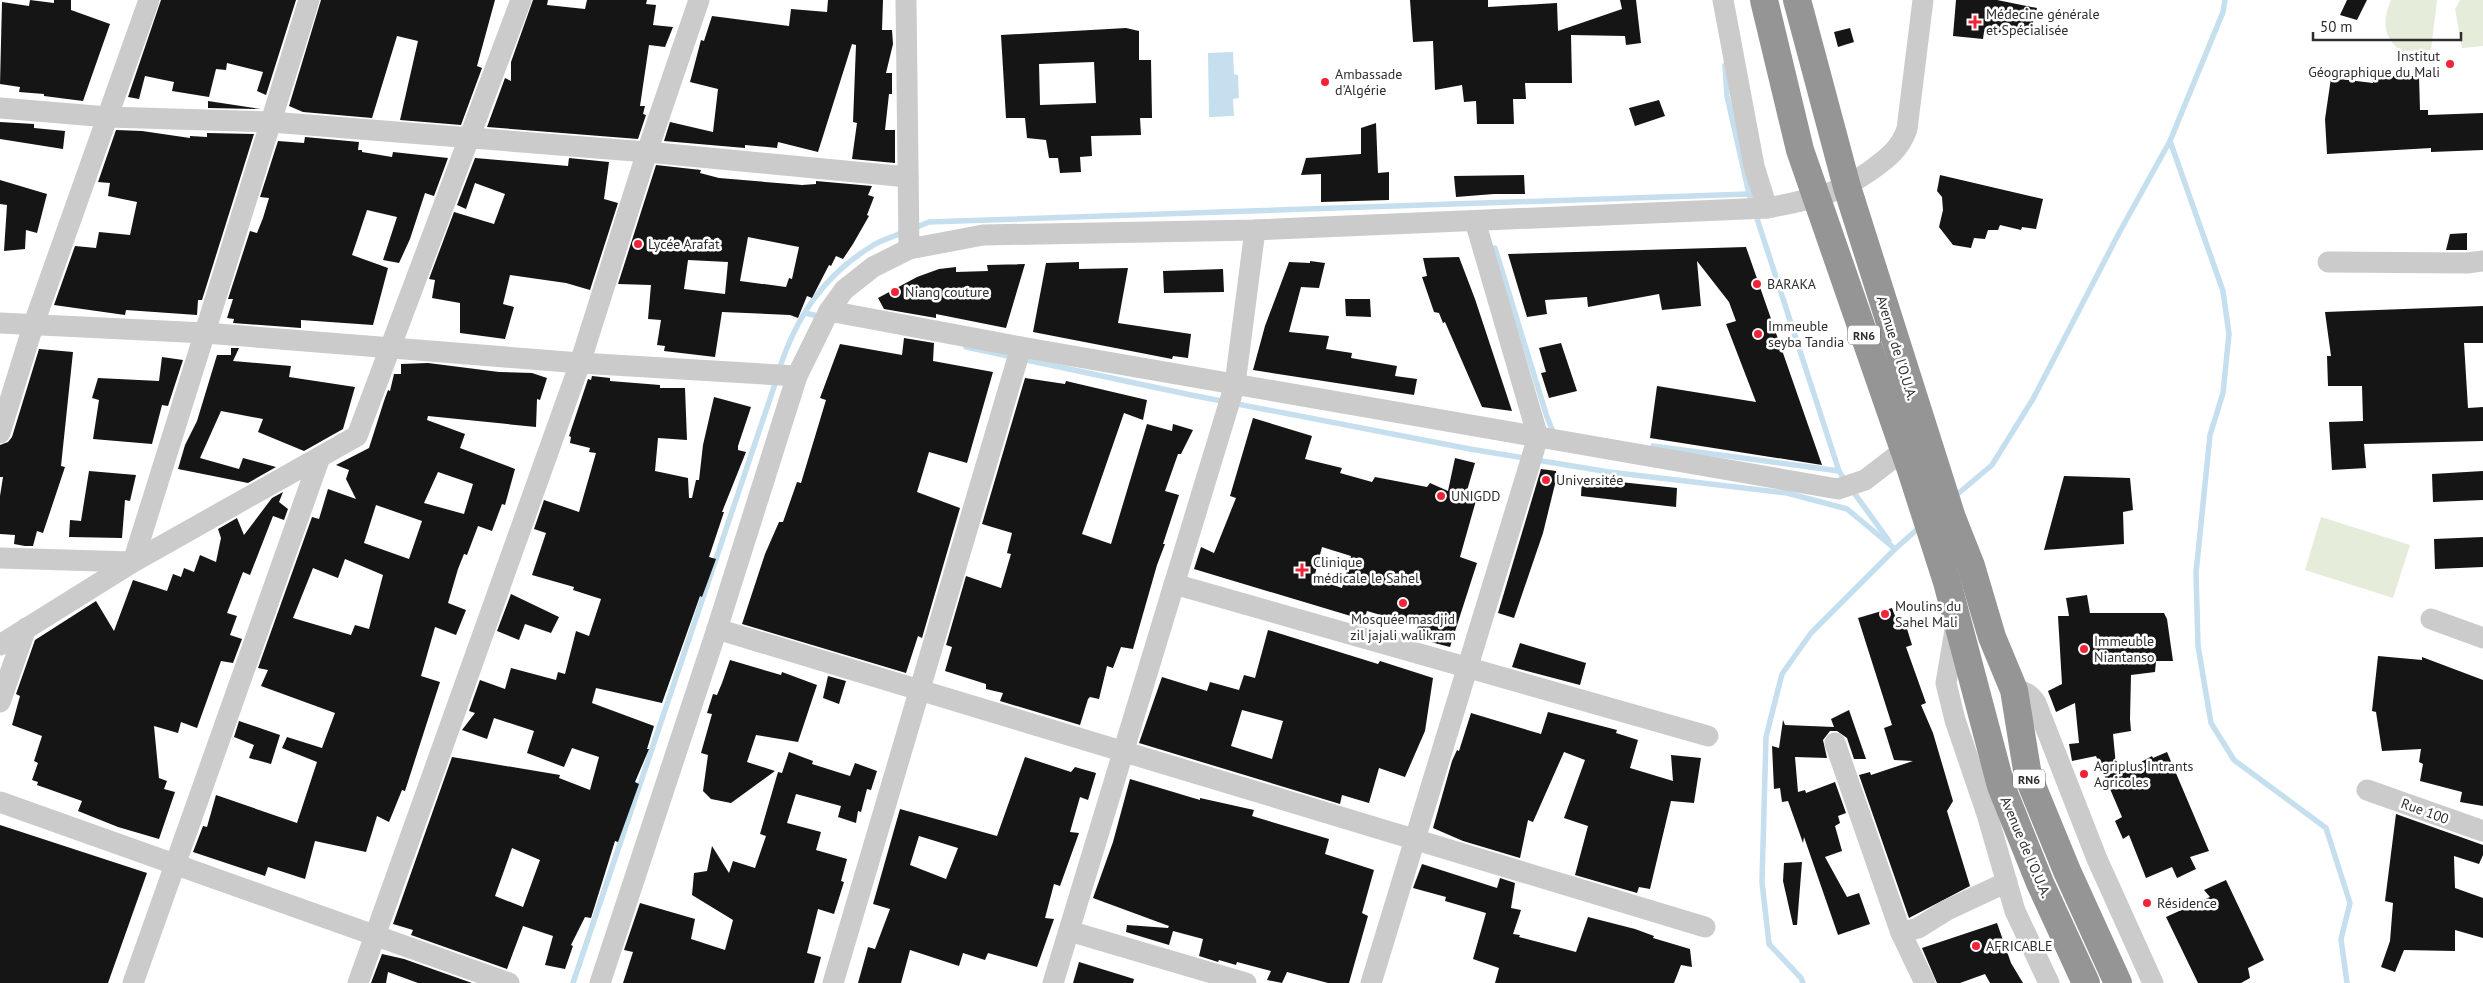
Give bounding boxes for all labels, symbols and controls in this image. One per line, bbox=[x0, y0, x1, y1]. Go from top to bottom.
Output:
place label: Médecine générale et Spécialisée bbox=[1986, 5, 2100, 39]
scale bar bbox=[2313, 10, 2460, 42]
marker: Médecine générale et Spécialisée bbox=[1968, 15, 1982, 29]
text: 50 m bbox=[2320, 17, 2353, 36]
place label: Institut Géographique du Mali bbox=[2308, 47, 2440, 81]
marker: Institut Géographique du Mali bbox=[2444, 58, 2456, 70]
place label: Ambassade d'Algérie bbox=[1335, 65, 1402, 99]
marker: Ambassade d'Algérie bbox=[1319, 76, 1331, 88]
place label: Lycée Arafat bbox=[648, 235, 720, 253]
marker: Lycée Arafat bbox=[632, 238, 644, 250]
place label: BARAKA bbox=[1767, 275, 1817, 293]
marker: BARAKA bbox=[1751, 278, 1763, 290]
place label: Niang couture bbox=[905, 283, 989, 301]
marker: Niang couture bbox=[889, 286, 901, 298]
street label: Avenue de l'O.U.A. bbox=[1873, 294, 1921, 402]
place label: Immeuble seyba Tandia bbox=[1768, 317, 1844, 351]
road number: RN6 bbox=[1848, 326, 1880, 344]
marker: Immeuble seyba Tandia bbox=[1752, 328, 1764, 340]
place label: Universitée bbox=[1556, 471, 1623, 489]
marker: Universitée bbox=[1540, 474, 1552, 486]
place label: UNIGDD bbox=[1451, 487, 1501, 505]
marker: UNIGDD bbox=[1435, 490, 1447, 502]
place label: Clinique médicale le Sahel bbox=[1313, 553, 1419, 587]
marker: Clinique médicale le Sahel bbox=[1295, 563, 1309, 577]
marker: Mosquée masdjid zil jajali walikram bbox=[1397, 597, 1409, 609]
place label: Moulins du Sahel Mali bbox=[1895, 597, 1961, 631]
marker: Moulins du Sahel Mali bbox=[1879, 608, 1891, 620]
place label: Mosquée masdjid zil jajali walikram bbox=[1350, 610, 1456, 644]
place label: Immeuble Niantanso bbox=[2094, 632, 2155, 666]
marker: Immeuble Niantanso bbox=[2078, 643, 2090, 655]
place label: Agriplus Intrants Agricoles bbox=[2094, 757, 2193, 791]
marker: Agriplus Intrants Agricoles bbox=[2078, 768, 2090, 780]
road number: RN6 bbox=[2013, 770, 2045, 789]
street label: Avenue de l'O.U.A. bbox=[1997, 794, 2055, 900]
street label: Rue 100 bbox=[2399, 794, 2452, 828]
place label: Résidence bbox=[2157, 894, 2217, 912]
marker: Résidence bbox=[2141, 897, 2153, 909]
place label: AFRICABLE bbox=[1986, 937, 2053, 955]
marker: AFRICABLE bbox=[1970, 940, 1982, 952]

